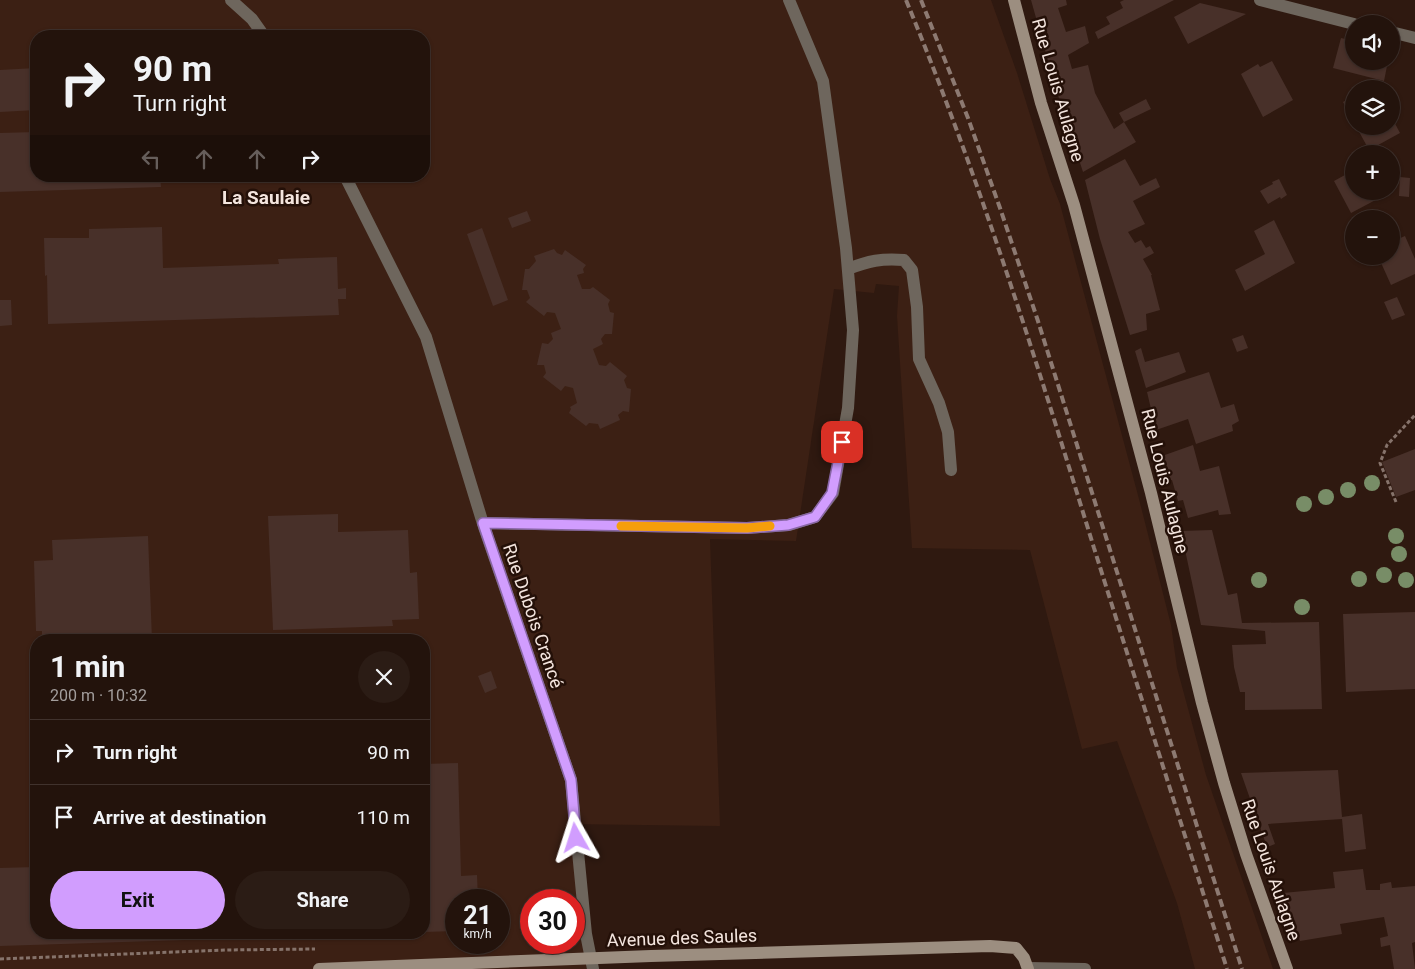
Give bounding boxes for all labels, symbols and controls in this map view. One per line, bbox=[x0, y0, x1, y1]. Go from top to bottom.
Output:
map controls bbox=[1345, 15, 1400, 265]
button: sound bbox=[1345, 15, 1400, 70]
street label: Rue Louis Aulagne bbox=[1028, 16, 1089, 164]
text: 90 m bbox=[133, 49, 212, 90]
icon: right bbox=[50, 50, 115, 115]
button: layers bbox=[1345, 80, 1400, 135]
text: Turn right bbox=[133, 91, 227, 116]
icon: left bbox=[137, 145, 165, 173]
icon: ahead bbox=[190, 145, 218, 173]
icon: ahead bbox=[243, 145, 271, 173]
icon: right bbox=[296, 145, 324, 173]
button: + bbox=[1345, 145, 1400, 200]
district label: La Saulaie bbox=[222, 186, 310, 209]
button: − bbox=[1345, 210, 1400, 265]
street label: Rue Louis Aulagne bbox=[1137, 406, 1194, 555]
pin bbox=[821, 421, 863, 463]
icon: arrive bbox=[828, 428, 856, 456]
street label: Rue Dubois Crancé bbox=[499, 541, 568, 691]
text: 1 min bbox=[50, 649, 125, 684]
button: close bbox=[358, 651, 410, 703]
text: 200 m · 10:32 bbox=[50, 686, 147, 705]
icon: right bbox=[50, 738, 78, 766]
text: Turn right bbox=[93, 741, 177, 764]
text: 90 m bbox=[367, 741, 410, 764]
street label: Rue Louis Aulagne bbox=[1237, 796, 1306, 943]
icon: arrive bbox=[50, 803, 78, 831]
text: Arrive at destination bbox=[93, 806, 266, 829]
text: 110 m bbox=[357, 806, 410, 829]
position arrow bbox=[549, 811, 601, 863]
button: Exit bbox=[50, 871, 225, 929]
button: Share bbox=[235, 871, 410, 929]
speed limit sign: 30 bbox=[520, 889, 585, 954]
text: 21 bbox=[463, 901, 492, 930]
street label: Avenue des Saules bbox=[606, 924, 757, 951]
text: km/h bbox=[463, 927, 492, 941]

